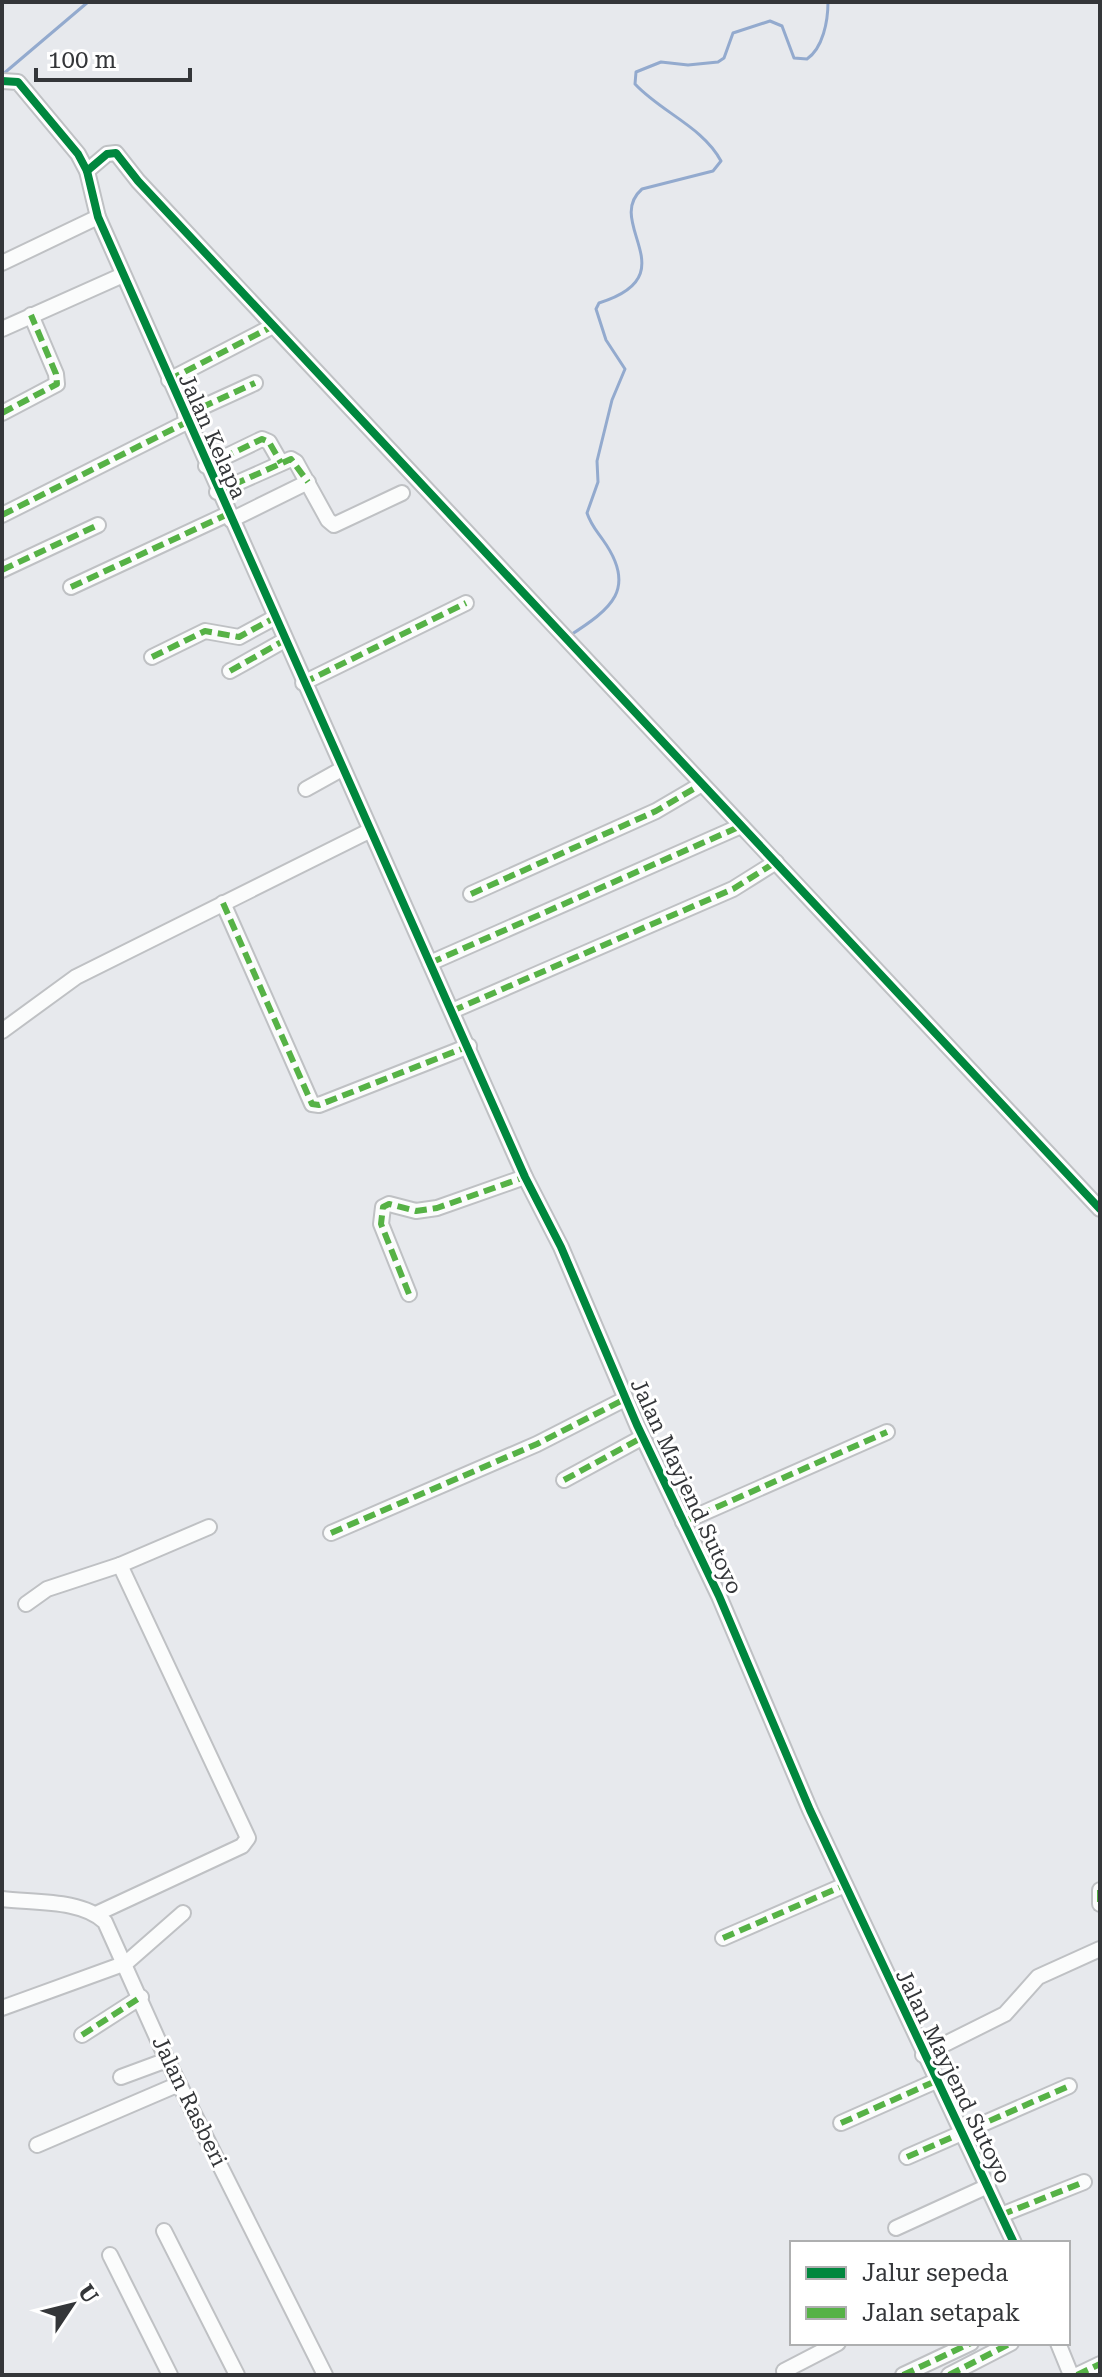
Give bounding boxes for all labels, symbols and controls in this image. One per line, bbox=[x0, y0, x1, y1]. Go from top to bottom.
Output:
scale bar bbox=[36, 32, 190, 82]
text: 100 m bbox=[48, 46, 116, 74]
street label: Jalan Kelapa bbox=[174, 370, 251, 503]
street label: Jalan Mayjend Sutoyo bbox=[626, 1374, 748, 1598]
street label: Jalan Mayjend Sutoyo bbox=[891, 1965, 1016, 2187]
street label: Jalan Rasberi bbox=[147, 2032, 232, 2171]
legend bbox=[790, 2241, 1070, 2345]
text: Jalur sepeda bbox=[862, 2259, 1008, 2287]
north arrow bbox=[32, 2265, 112, 2345]
text: U bbox=[73, 2280, 103, 2308]
text: Jalan setapak bbox=[862, 2299, 1020, 2327]

